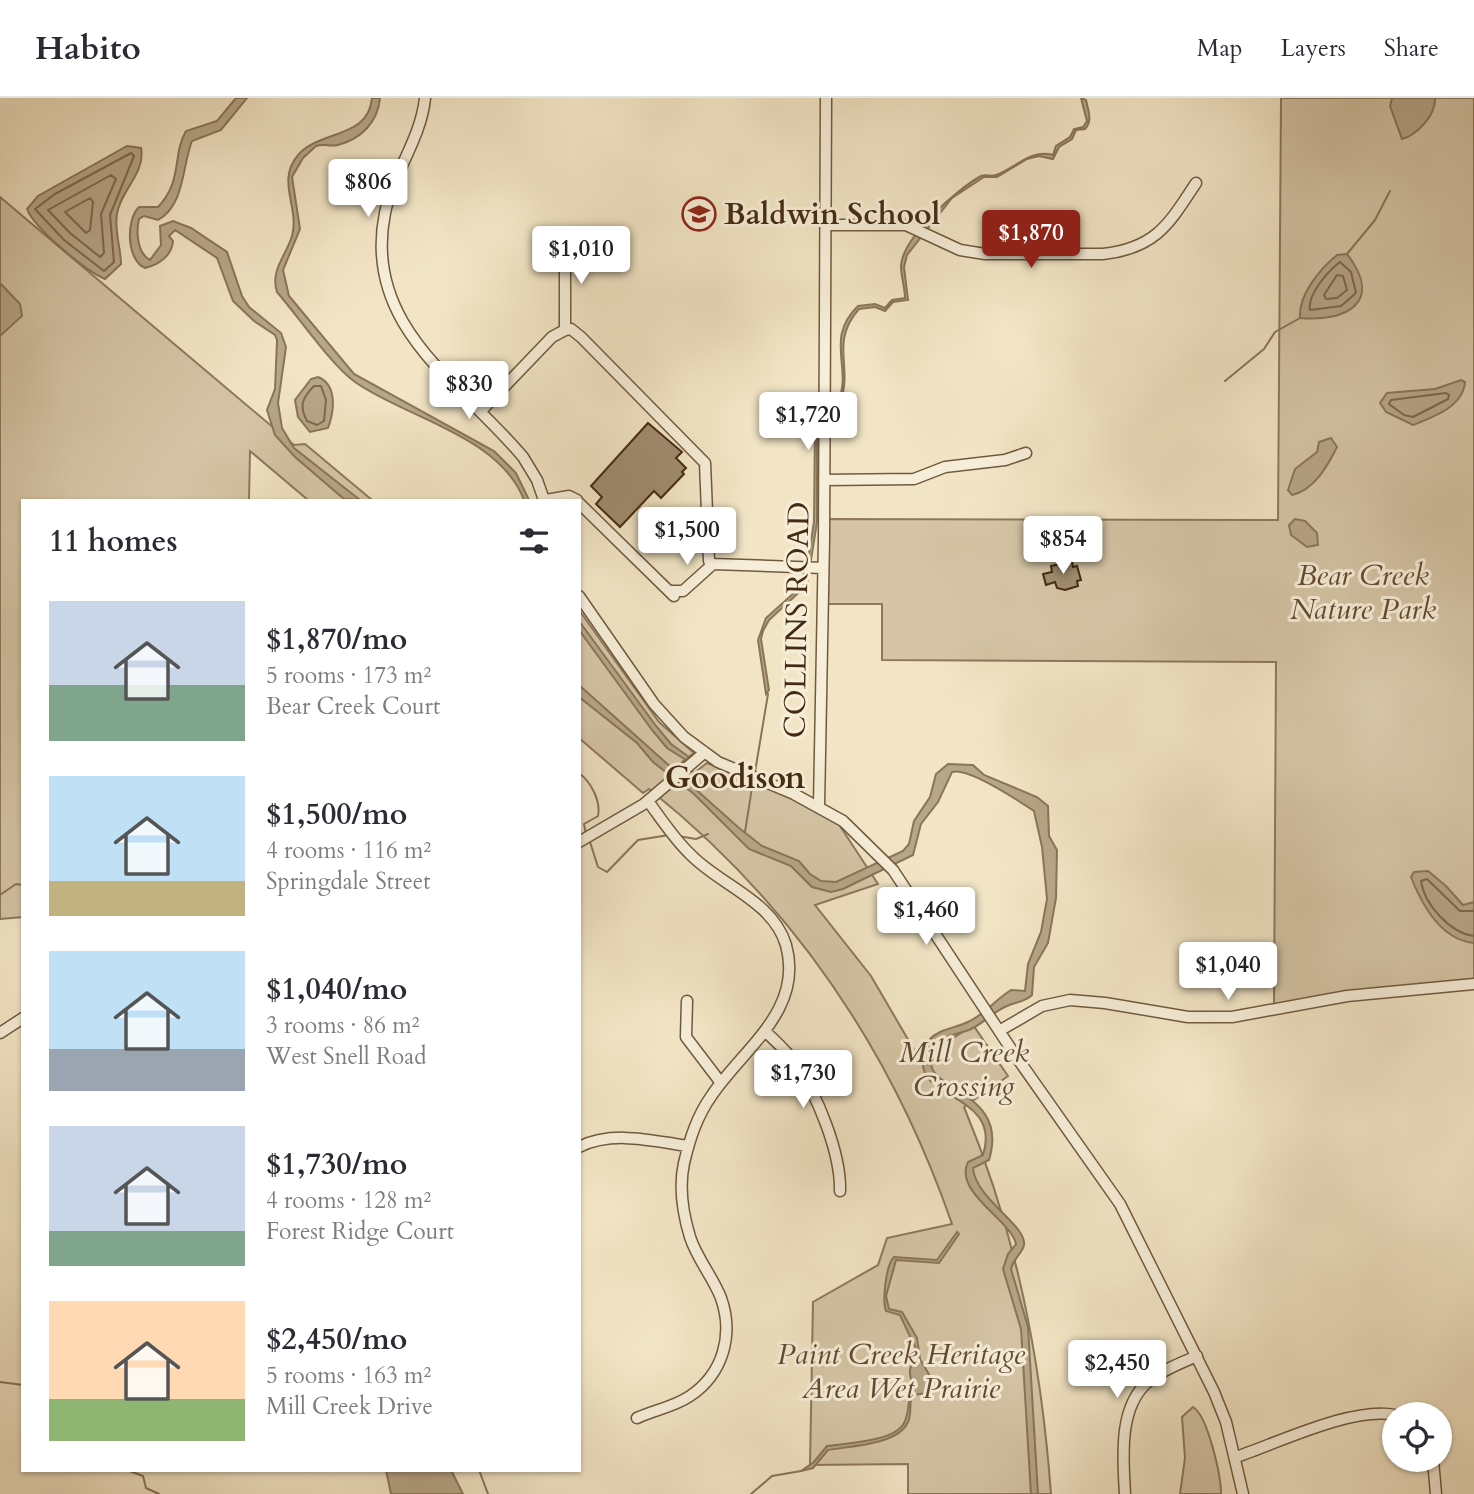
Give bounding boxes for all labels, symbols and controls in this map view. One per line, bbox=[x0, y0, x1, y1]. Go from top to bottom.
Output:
text: Habito bbox=[35, 26, 141, 71]
text: Map bbox=[1197, 32, 1243, 65]
text: Layers bbox=[1281, 32, 1346, 65]
text: Share bbox=[1384, 32, 1439, 65]
pin: $806 bbox=[327, 159, 409, 219]
text: $806 bbox=[344, 166, 392, 197]
place label: Baldwin School bbox=[724, 194, 941, 235]
school or university icon: Baldwin School bbox=[680, 195, 718, 233]
pin: $1,870 bbox=[974, 211, 1088, 270]
text: $1,870 bbox=[998, 217, 1064, 248]
pin: $1,010 bbox=[524, 226, 638, 286]
text: $1,010 bbox=[548, 233, 614, 264]
pin: $830 bbox=[428, 362, 510, 421]
text: $830 bbox=[445, 368, 493, 399]
pin: $1,720 bbox=[751, 392, 865, 452]
text: $1,720 bbox=[775, 399, 841, 430]
street label: COLLINS ROAD bbox=[774, 501, 820, 739]
pin: $1,500 bbox=[630, 508, 744, 567]
text: $1,500 bbox=[654, 514, 720, 545]
pin: $854 bbox=[1022, 517, 1104, 576]
text: 11 homes bbox=[49, 521, 178, 562]
icon: filters bbox=[515, 522, 553, 560]
text: $854 bbox=[1039, 523, 1087, 554]
park label: Bear Creek Nature Park bbox=[1290, 555, 1436, 630]
text: $1,870/mo bbox=[266, 619, 407, 660]
icon: home bbox=[105, 629, 189, 713]
text: 5 rooms · 173 m² bbox=[266, 660, 431, 691]
text: Bear Creek Court bbox=[266, 691, 440, 722]
district label: Goodison bbox=[665, 756, 806, 800]
text: $1,500/mo bbox=[266, 794, 407, 835]
icon: home bbox=[105, 804, 189, 888]
text: 4 rooms · 116 m² bbox=[266, 835, 431, 866]
text: Springdale Street bbox=[266, 866, 431, 897]
pin: $1,460 bbox=[869, 888, 983, 947]
text: $1,460 bbox=[893, 894, 959, 925]
pin: $1,040 bbox=[1171, 942, 1285, 1002]
text: $1,040 bbox=[1195, 949, 1261, 980]
text: $1,040/mo bbox=[266, 969, 407, 1010]
icon: home bbox=[105, 979, 189, 1063]
text: 3 rooms · 86 m² bbox=[266, 1010, 419, 1041]
park label: Mill Creek Crossing bbox=[899, 1032, 1029, 1107]
text: West Snell Road bbox=[266, 1041, 426, 1072]
pin: $1,730 bbox=[746, 1051, 860, 1110]
text: $1,730 bbox=[770, 1057, 836, 1088]
text: $1,730/mo bbox=[266, 1144, 407, 1185]
icon: home bbox=[105, 1154, 189, 1238]
text: 4 rooms · 128 m² bbox=[266, 1185, 431, 1216]
text: Forest Ridge Court bbox=[266, 1216, 454, 1247]
text: $2,450/mo bbox=[266, 1319, 407, 1360]
icon: home bbox=[105, 1329, 189, 1413]
park label: Paint Creek Heritage Area Wet Prairie bbox=[777, 1334, 1025, 1409]
pin: $2,450 bbox=[1060, 1340, 1174, 1400]
text: $2,450 bbox=[1084, 1347, 1150, 1378]
text: 5 rooms · 163 m² bbox=[266, 1360, 431, 1391]
text: Mill Creek Drive bbox=[266, 1391, 433, 1422]
map controls bbox=[1382, 1402, 1452, 1472]
button: locate bbox=[1382, 1402, 1452, 1472]

